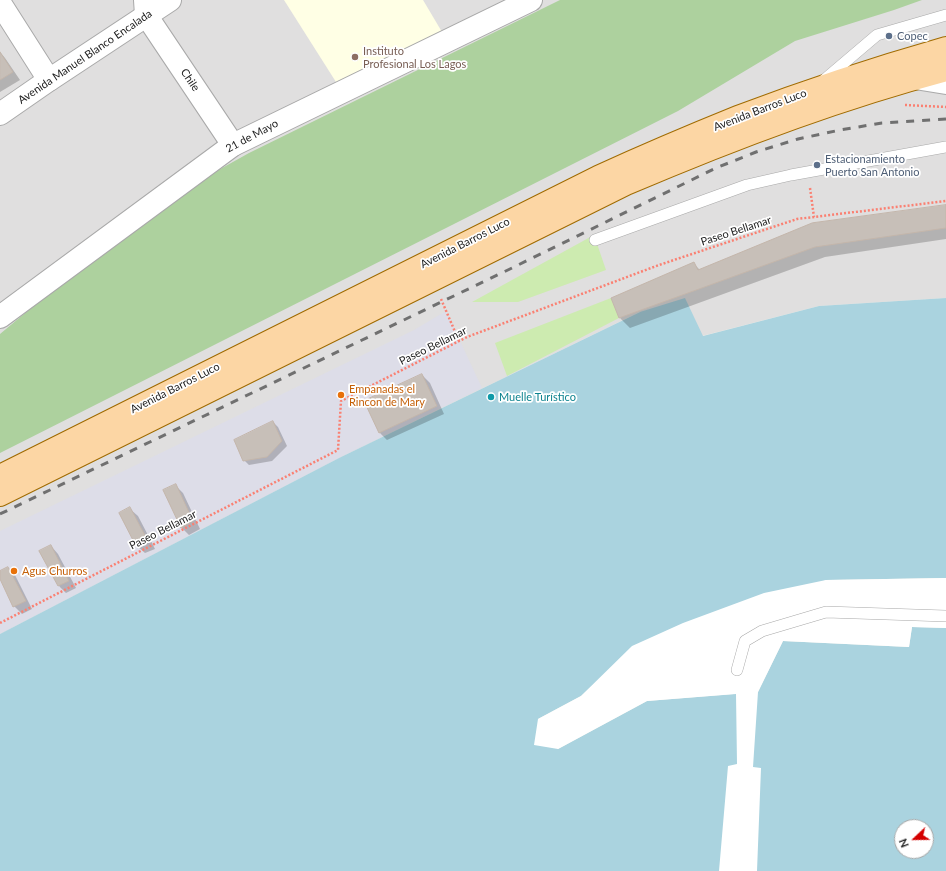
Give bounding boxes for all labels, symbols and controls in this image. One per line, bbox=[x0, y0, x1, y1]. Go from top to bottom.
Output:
street label: Avenida Manuel Blanco Encalada bbox=[16, 7, 154, 107]
place label: Copec bbox=[897, 29, 928, 43]
marker: Copec bbox=[884, 31, 894, 41]
place label: Instituto Profesional Los Lagos bbox=[363, 44, 466, 70]
marker: Instituto Profesional Los Lagos bbox=[350, 52, 360, 62]
street label: Chile bbox=[178, 66, 202, 94]
street label: Avenida Barros Luco bbox=[712, 86, 808, 134]
street label: 21 de Mayo bbox=[224, 117, 280, 155]
place label: Estacionamiento Puerto San Antonio bbox=[825, 152, 919, 178]
marker: Estacionamiento Puerto San Antonio bbox=[812, 160, 822, 170]
street label: Paseo Bellamar bbox=[699, 213, 773, 249]
street label: Avenida Barros Luco bbox=[418, 215, 512, 271]
street label: Paseo Bellamar bbox=[397, 324, 469, 368]
street label: Avenida Barros Luco bbox=[128, 360, 222, 416]
place label: Empanadas el Rincon de Mary bbox=[349, 382, 425, 408]
marker: Empanadas el Rincon de Mary bbox=[336, 390, 346, 400]
place label: Muelle Turístico bbox=[499, 390, 576, 404]
marker: Muelle Turístico bbox=[486, 392, 496, 402]
street label: Paseo Bellamar bbox=[127, 507, 199, 553]
place label: Agus Churros bbox=[22, 564, 87, 578]
marker: Agus Churros bbox=[9, 566, 19, 576]
north arrow bbox=[894, 819, 934, 859]
text: N bbox=[896, 837, 911, 850]

